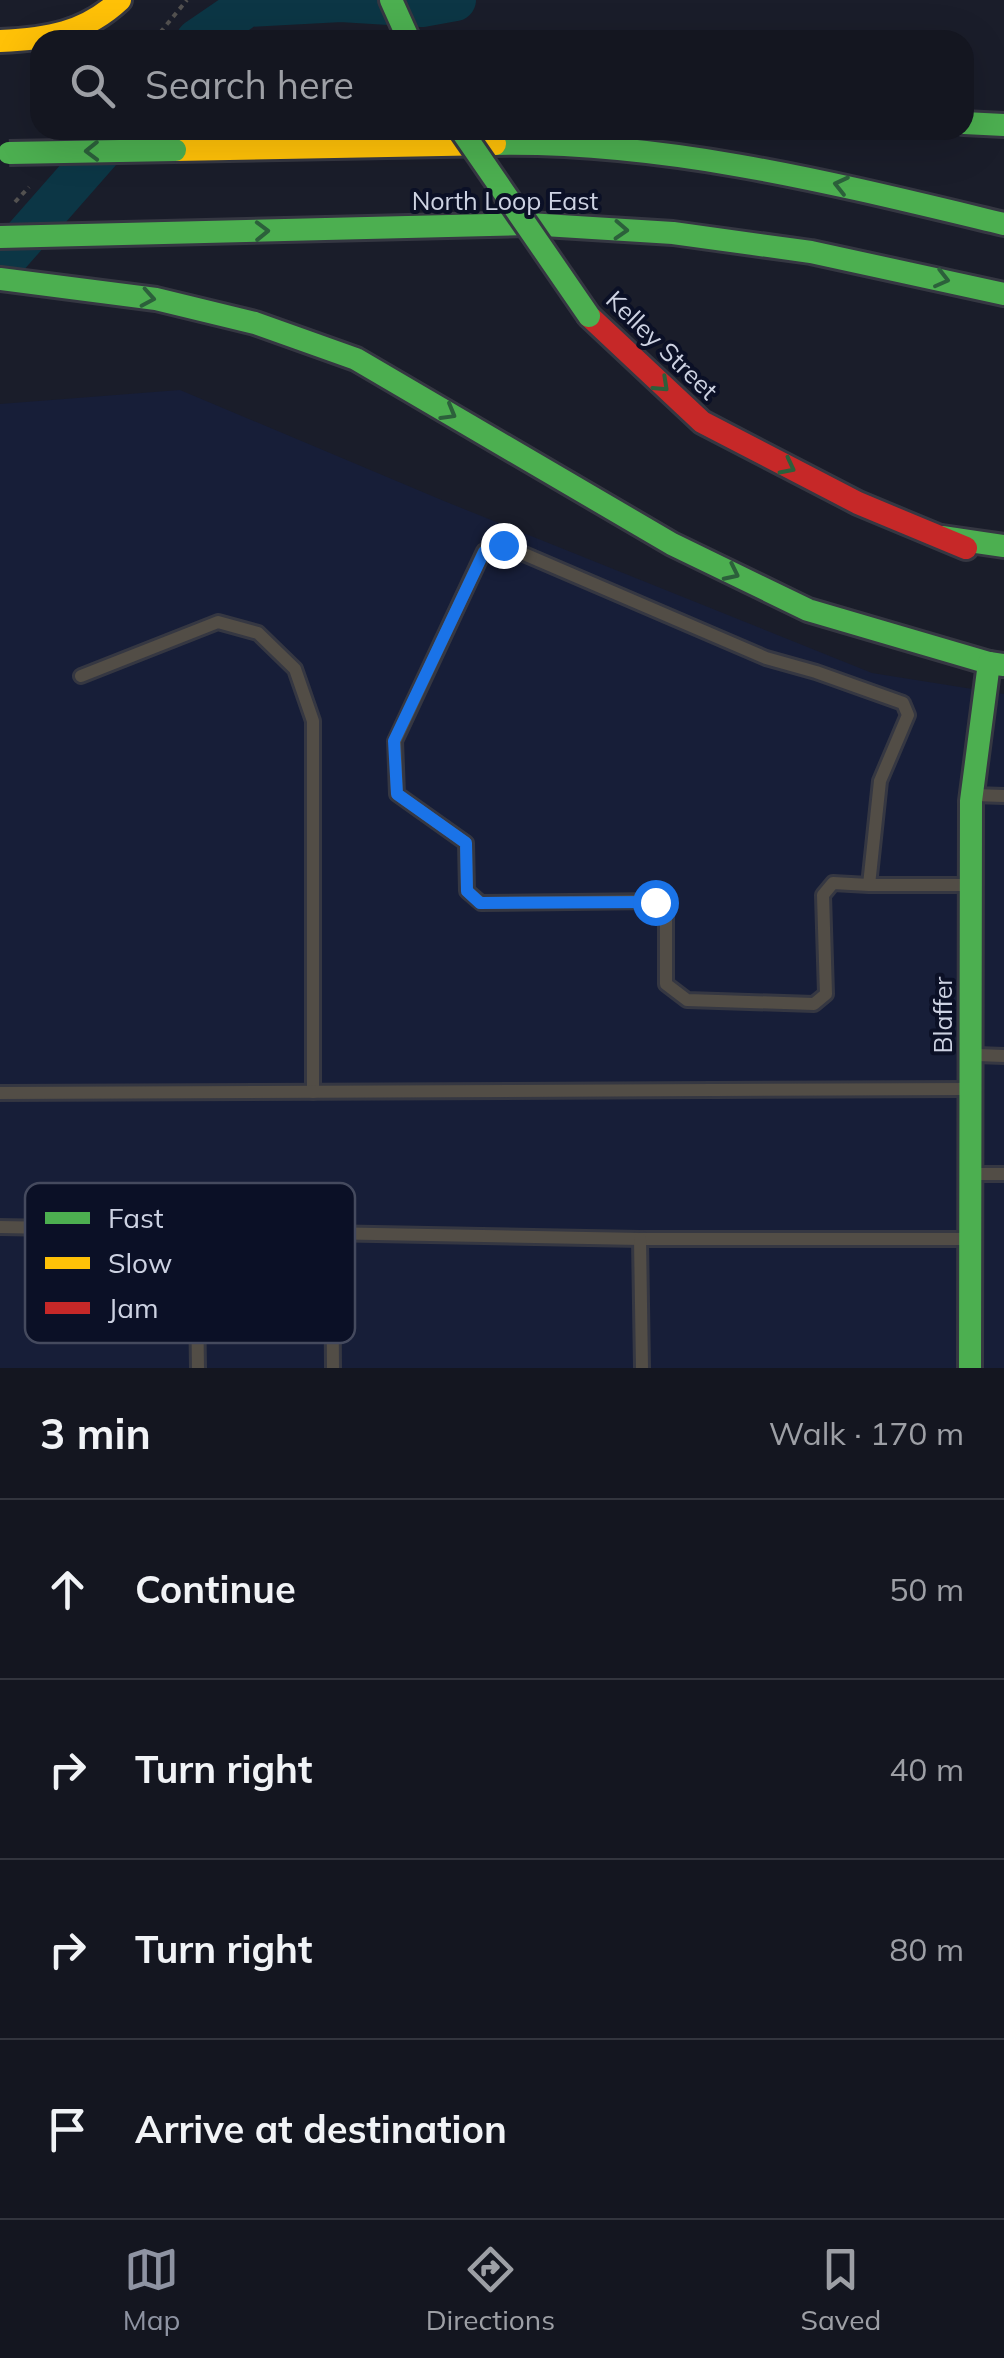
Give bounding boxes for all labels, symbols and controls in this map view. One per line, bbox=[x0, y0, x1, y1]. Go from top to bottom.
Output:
search box bbox=[30, 30, 974, 140]
icon: search bbox=[65, 58, 120, 113]
text: Search here bbox=[145, 61, 354, 109]
one-way arrow bbox=[83, 141, 99, 162]
one-way arrow bbox=[833, 176, 850, 197]
street label: North Loop East bbox=[412, 185, 599, 216]
one-way arrow bbox=[614, 219, 630, 240]
one-way arrow bbox=[254, 221, 270, 242]
one-way arrow bbox=[933, 267, 950, 288]
street label: Kelley Street bbox=[600, 284, 725, 406]
one-way arrow bbox=[140, 287, 156, 308]
one-way arrow bbox=[650, 373, 669, 391]
one-way arrow bbox=[439, 401, 457, 421]
one-way arrow bbox=[778, 455, 796, 474]
route end bbox=[481, 523, 527, 569]
one-way arrow bbox=[722, 561, 740, 581]
route start bbox=[633, 880, 679, 926]
street label: Blaffer bbox=[927, 977, 958, 1053]
legend bbox=[25, 1183, 355, 1343]
text: Fast bbox=[108, 1200, 164, 1235]
text: Slow bbox=[108, 1245, 172, 1280]
text: Jam bbox=[108, 1290, 159, 1325]
text: 3 min bbox=[40, 1407, 151, 1460]
text: Walk · 170 m bbox=[769, 1413, 964, 1453]
icon: ahead bbox=[40, 1562, 95, 1617]
text: Continue bbox=[135, 1565, 296, 1613]
text: 50 m bbox=[889, 1569, 964, 1609]
icon: right bbox=[40, 1742, 95, 1797]
text: Turn right bbox=[135, 1745, 312, 1793]
text: 40 m bbox=[889, 1749, 964, 1789]
icon: right bbox=[40, 1922, 95, 1977]
text: Turn right bbox=[135, 1925, 312, 1973]
text: 80 m bbox=[889, 1929, 964, 1969]
icon: arrive bbox=[40, 2102, 95, 2157]
text: Arrive at destination bbox=[135, 2105, 507, 2153]
tab: Map bbox=[123, 2242, 180, 2337]
tab: Directions bbox=[426, 2242, 555, 2337]
tab: Saved bbox=[800, 2242, 881, 2337]

